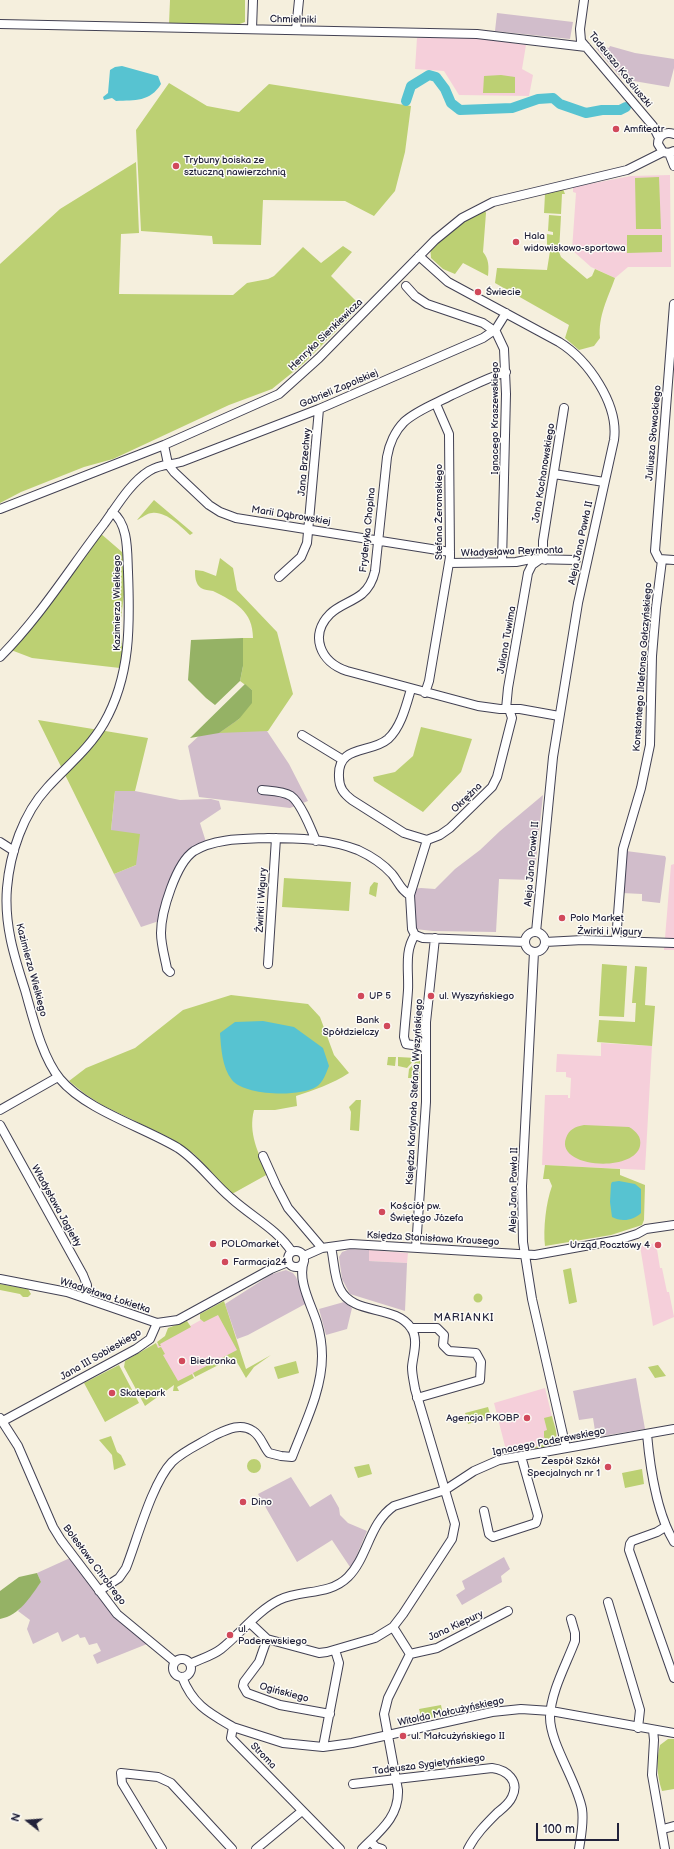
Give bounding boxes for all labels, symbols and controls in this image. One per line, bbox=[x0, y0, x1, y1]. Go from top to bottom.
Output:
street label: Chmielniki bbox=[270, 14, 316, 26]
street label: Tadeusza Kościuszki bbox=[586, 30, 654, 110]
place label: Amfiteatr bbox=[624, 123, 664, 135]
marker: Amfiteatr bbox=[611, 124, 621, 134]
place label: Trybuny boiska ze sztuczną nawierzchnią bbox=[184, 154, 286, 178]
marker: Trybuny boiska ze sztuczną nawierzchnią bbox=[171, 161, 181, 171]
place label: Hala widowiskowo-sportowa bbox=[524, 230, 626, 254]
marker: Hala widowiskowo-sportowa bbox=[511, 237, 521, 247]
place label: Świecie bbox=[486, 286, 521, 298]
marker: Świecie bbox=[473, 287, 483, 297]
street label: Henryka Sienkiewicza bbox=[286, 296, 366, 374]
street label: Ignacego Kraszewskiego bbox=[489, 362, 501, 474]
street label: Gabrieli Zapolskiej bbox=[298, 367, 380, 411]
street label: Juliusza Słowackiego bbox=[644, 385, 664, 481]
street label: Jana Kochanowskiego bbox=[530, 422, 558, 524]
street label: Jana Brzechwy bbox=[296, 428, 314, 496]
street label: Stefana Żeromskiego bbox=[433, 464, 445, 560]
street label: Fryderyka Chopina bbox=[358, 487, 378, 573]
street label: Aleja Jana Pawła II bbox=[566, 500, 596, 586]
street label: Marii Dąbrowskiej bbox=[251, 504, 331, 528]
street label: Władysława Reymonta bbox=[461, 544, 563, 560]
street label: Kazimierza Wielkiego bbox=[111, 555, 123, 651]
street label: Konstantego Ildefonsa Gałczyńskiego bbox=[631, 582, 655, 752]
street label: Juliana Tuwima bbox=[495, 605, 519, 675]
street label: Okrężna bbox=[449, 780, 485, 816]
street label: Aleja Jana Pawła II bbox=[522, 821, 542, 907]
street label: Żwirki i Wigury bbox=[254, 867, 270, 933]
place label: Polo Market bbox=[570, 912, 624, 924]
marker: Polo Market bbox=[557, 913, 567, 923]
street label: Kazimierza Wielkiego bbox=[13, 922, 49, 1018]
street label: Żwirki i Wigury bbox=[578, 925, 642, 939]
place label: UP 5 bbox=[369, 990, 391, 1002]
place label: ul. Wyszyńskiego bbox=[439, 990, 514, 1002]
marker: UP 5 bbox=[356, 991, 366, 1001]
marker: ul. Wyszyńskiego bbox=[426, 991, 436, 1001]
street label: Księdza Kardynała Stefana Wyszyńskiego bbox=[404, 999, 426, 1185]
place label: Bank Spółdzielczy bbox=[323, 1014, 379, 1038]
marker: Bank Spółdzielczy bbox=[382, 1021, 392, 1031]
street label: Aleja Jana Pawła II bbox=[507, 1147, 521, 1233]
street label: Władysława Jagiełły bbox=[28, 1163, 84, 1249]
place label: Kościół pw. Świętego Józefa bbox=[390, 1200, 463, 1224]
marker: Kościół pw. Świętego Józefa bbox=[377, 1207, 387, 1217]
street label: Księdza Stanisława Krausego bbox=[366, 1230, 500, 1248]
place label: POLOmarket bbox=[221, 1238, 279, 1250]
marker: POLOmarket bbox=[208, 1239, 218, 1249]
place label: Urząd Pocztowy 4 bbox=[570, 1239, 650, 1251]
marker: Urząd Pocztowy 4 bbox=[653, 1240, 663, 1250]
place label: Farmacja24 bbox=[233, 1256, 287, 1268]
marker: Farmacja24 bbox=[220, 1257, 230, 1267]
street label: Władysława Łokietka bbox=[58, 1276, 152, 1316]
district label: MARIANKI bbox=[434, 1311, 494, 1325]
street label: Jana III Sobieskiego bbox=[58, 1327, 144, 1383]
place label: Biedronka bbox=[190, 1355, 236, 1367]
marker: Biedronka bbox=[177, 1356, 187, 1366]
place label: Skatepark bbox=[120, 1387, 165, 1399]
marker: Skatepark bbox=[107, 1388, 117, 1398]
place label: Agencja PKOBP bbox=[446, 1412, 519, 1424]
marker: Agencja PKOBP bbox=[522, 1413, 532, 1423]
street label: Ignacego Paderewskiego bbox=[492, 1425, 606, 1459]
place label: Zespół Szkół Specjalnych nr 1 bbox=[527, 1455, 600, 1478]
marker: Zespół Szkół Specjalnych nr 1 bbox=[603, 1462, 613, 1472]
place label: Dino bbox=[251, 1496, 272, 1508]
marker: Dino bbox=[238, 1497, 248, 1507]
street label: Bolesława Chrobrego bbox=[60, 1522, 128, 1608]
street label: Jana Kiepury bbox=[427, 1608, 485, 1644]
place label: ul. Paderewskiego bbox=[238, 1623, 307, 1646]
marker: ul. Paderewskiego bbox=[225, 1630, 235, 1640]
street label: Ogińskiego bbox=[258, 1681, 310, 1705]
street label: Witolda Małcużyńskiego bbox=[397, 1695, 505, 1729]
place label: ul. Małcużyńskiego II bbox=[411, 1730, 505, 1742]
marker: ul. Małcużyńskiego II bbox=[398, 1731, 408, 1741]
street label: Stroma bbox=[248, 1740, 278, 1772]
street label: Tadeusza Sygietyńskiego bbox=[372, 1752, 486, 1778]
north arrow bbox=[8, 1801, 48, 1841]
text: N bbox=[9, 1812, 23, 1823]
scale bar bbox=[538, 1815, 621, 1841]
text: 100 m bbox=[543, 1822, 575, 1837]

